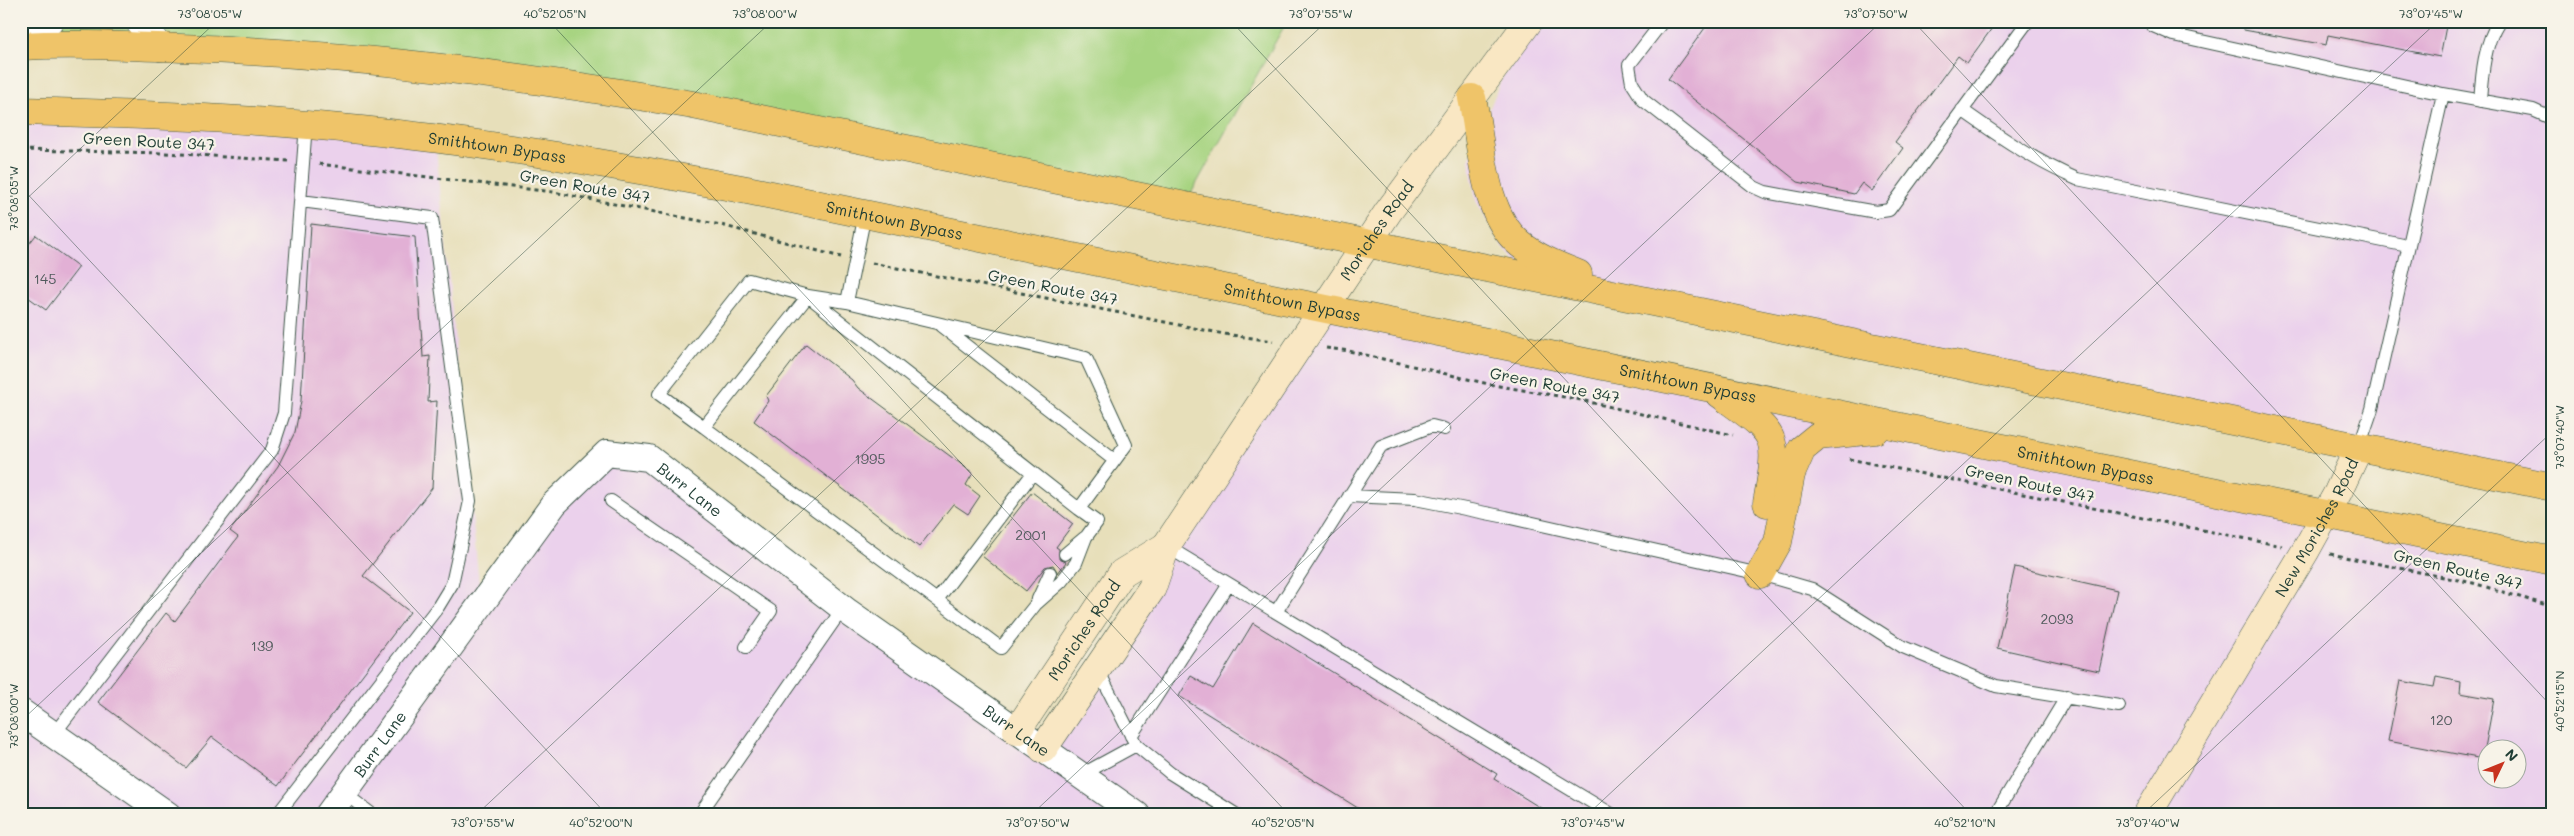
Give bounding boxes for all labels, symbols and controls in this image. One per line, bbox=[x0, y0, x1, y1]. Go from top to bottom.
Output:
text: 73°08'05"W bbox=[178, 5, 242, 21]
text: 40°52'05"N bbox=[524, 5, 586, 21]
text: 73°08'00"W bbox=[732, 5, 798, 21]
text: 73°07'55"W bbox=[1289, 5, 1353, 21]
text: 73°07'50"W bbox=[1844, 5, 1908, 21]
text: 73°07'45"W bbox=[2399, 5, 2463, 21]
street label: Green Route 347 bbox=[83, 127, 216, 154]
street label: Smithtown Bypass bbox=[427, 127, 568, 167]
street label: Green Route 347 bbox=[518, 164, 652, 207]
text: 73°08'05"W bbox=[5, 166, 21, 230]
street label: Moriches Road bbox=[1335, 176, 1418, 284]
street label: Smithtown Bypass bbox=[824, 195, 965, 244]
street label: Green Route 347 bbox=[986, 264, 1120, 309]
house number: 145 bbox=[34, 269, 56, 288]
street label: Smithtown Bypass bbox=[1222, 277, 1363, 326]
street label: Smithtown Bypass bbox=[1618, 358, 1758, 407]
street label: Green Route 347 bbox=[1488, 362, 1622, 407]
text: 73°07'40"W bbox=[2551, 405, 2567, 469]
street label: Smithtown Bypass bbox=[2015, 440, 2156, 489]
house number: 1995 bbox=[855, 449, 885, 468]
street label: New Moriches Road bbox=[2269, 454, 2363, 600]
street label: Burr Lane bbox=[653, 457, 727, 521]
street label: Green Route 347 bbox=[1963, 459, 2097, 507]
house number: 2001 bbox=[1015, 525, 1047, 544]
street label: Green Route 347 bbox=[2391, 543, 2525, 594]
street label: Moriches Road bbox=[1043, 576, 1125, 684]
house number: 2093 bbox=[2041, 609, 2073, 628]
house number: 139 bbox=[251, 636, 273, 655]
text: 40°52'15"N bbox=[2551, 671, 2567, 731]
text: 73°08'00"W bbox=[5, 683, 21, 749]
street label: Burr Lane bbox=[979, 699, 1054, 761]
street label: Burr Lane bbox=[348, 706, 410, 781]
house number: 120 bbox=[2430, 710, 2453, 729]
north arrow bbox=[2476, 738, 2526, 788]
text: N bbox=[2501, 744, 2522, 765]
text: 73°07'55"W bbox=[451, 814, 515, 830]
text: 40°52'00"N bbox=[569, 814, 633, 830]
text: 73°07'50"W bbox=[1006, 814, 1070, 830]
text: 40°52'05"N bbox=[1252, 814, 1314, 830]
text: 73°07'45"W bbox=[1561, 814, 1625, 830]
text: 40°52'10"N bbox=[1934, 814, 1996, 830]
text: 73°07'40"W bbox=[2116, 814, 2180, 830]

